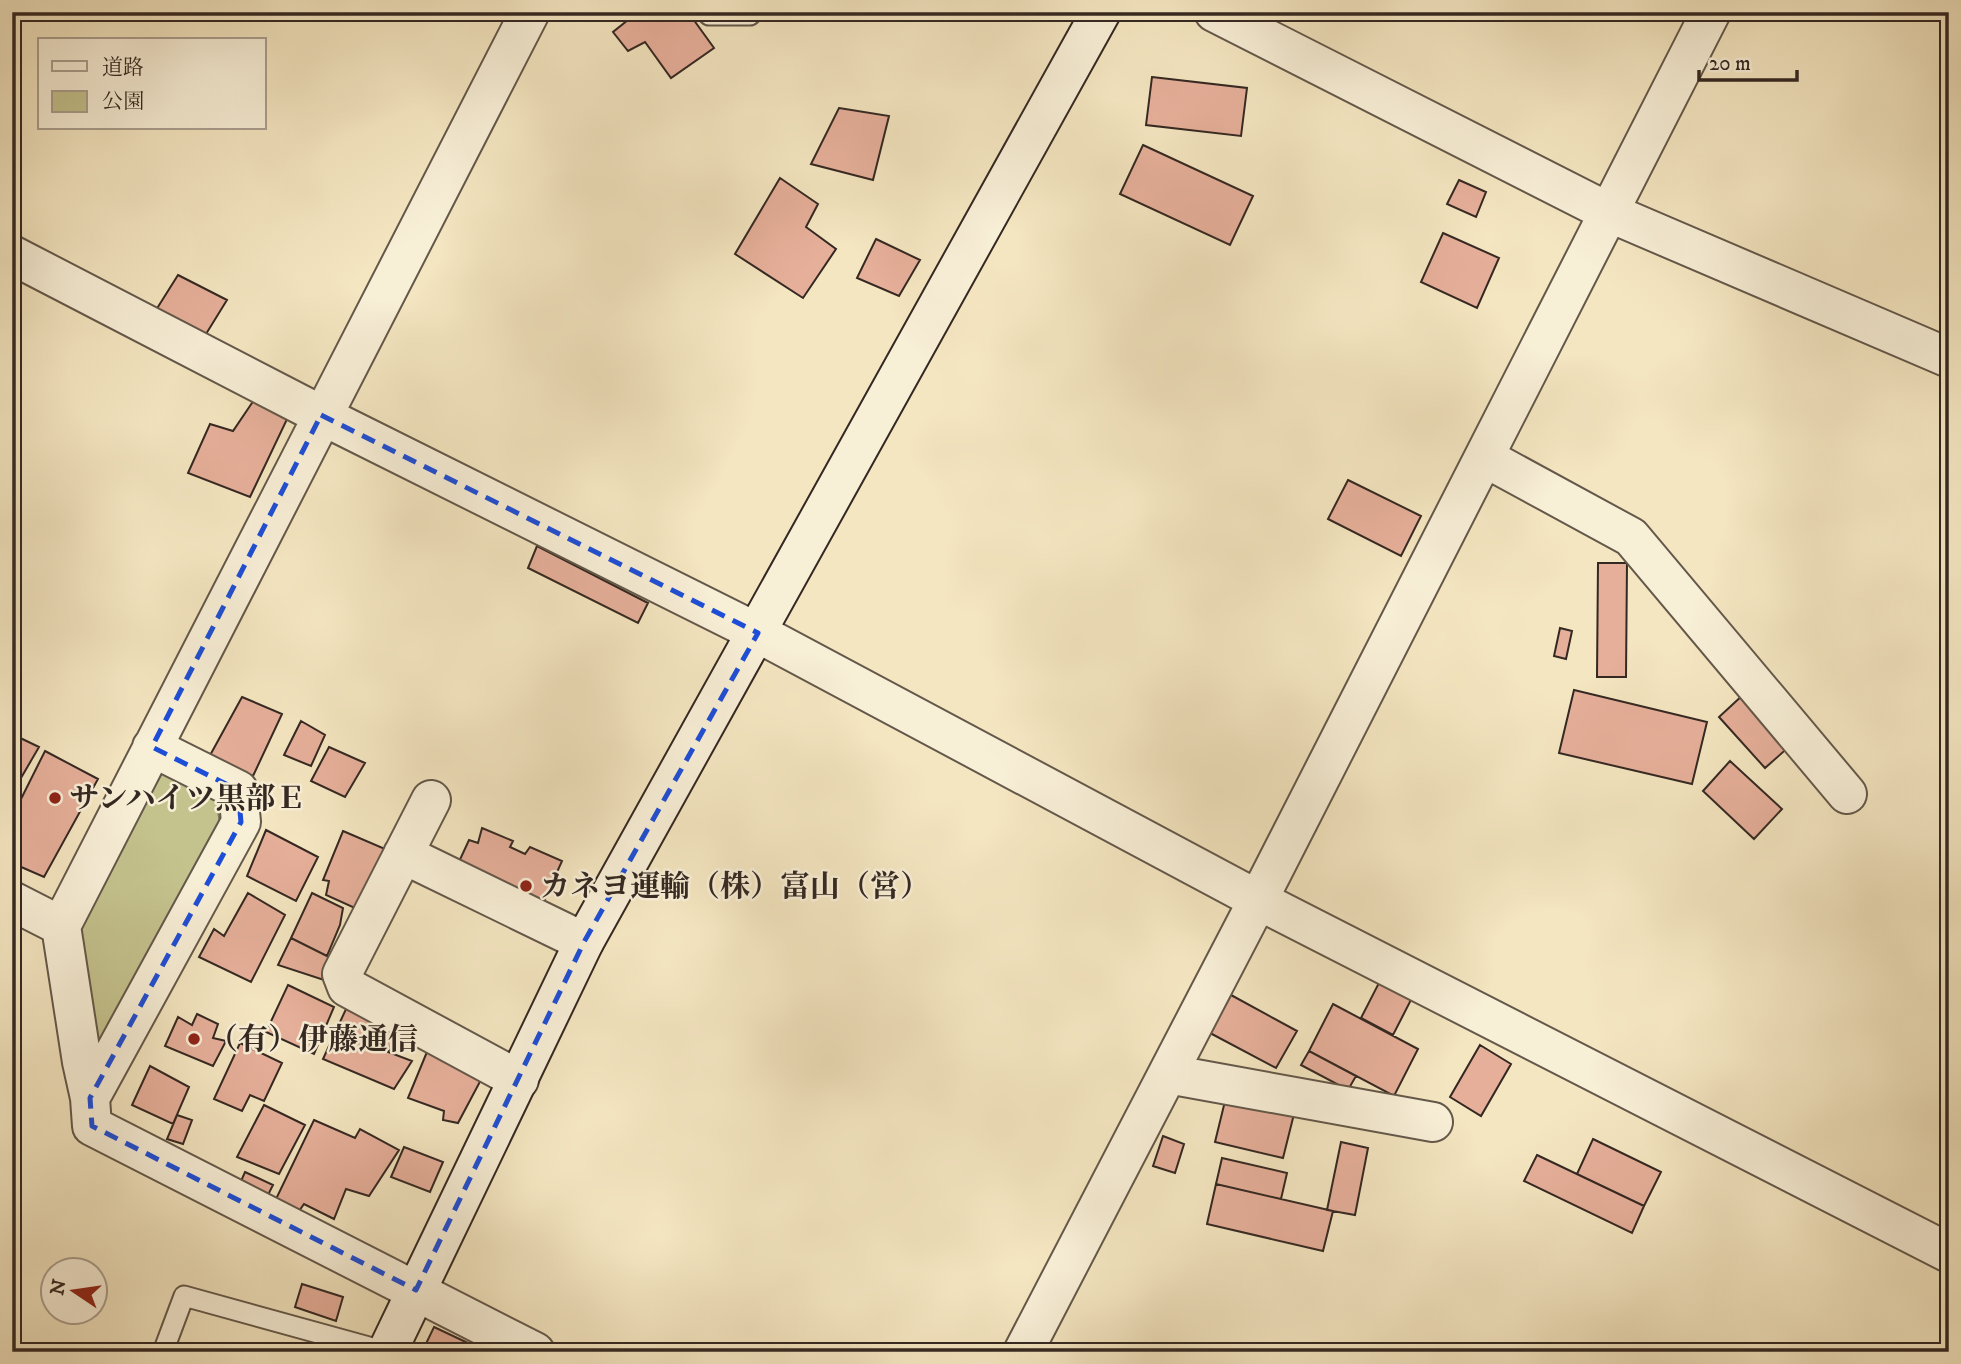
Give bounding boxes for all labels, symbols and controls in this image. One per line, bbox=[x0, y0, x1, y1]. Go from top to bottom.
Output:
legend bbox=[38, 38, 266, 130]
scale bar bbox=[1699, 38, 1797, 82]
text: 20 m bbox=[1709, 51, 1751, 77]
text: 道路 bbox=[102, 55, 144, 81]
text: 公園 bbox=[102, 89, 144, 115]
place label: サンハイツ黒部Ｅ bbox=[69, 781, 305, 818]
marker: サンハイツ黒部Ｅ bbox=[47, 790, 63, 806]
place label: カネヨ運輸（株）富山（営） bbox=[540, 869, 930, 906]
marker: カネヨ運輸（株）富山（営） bbox=[518, 878, 534, 894]
place label: （有）伊藤通信 bbox=[208, 1022, 418, 1059]
marker: （有）伊藤通信 bbox=[186, 1031, 202, 1047]
north arrow bbox=[38, 1256, 108, 1326]
text: N bbox=[46, 1277, 72, 1298]

